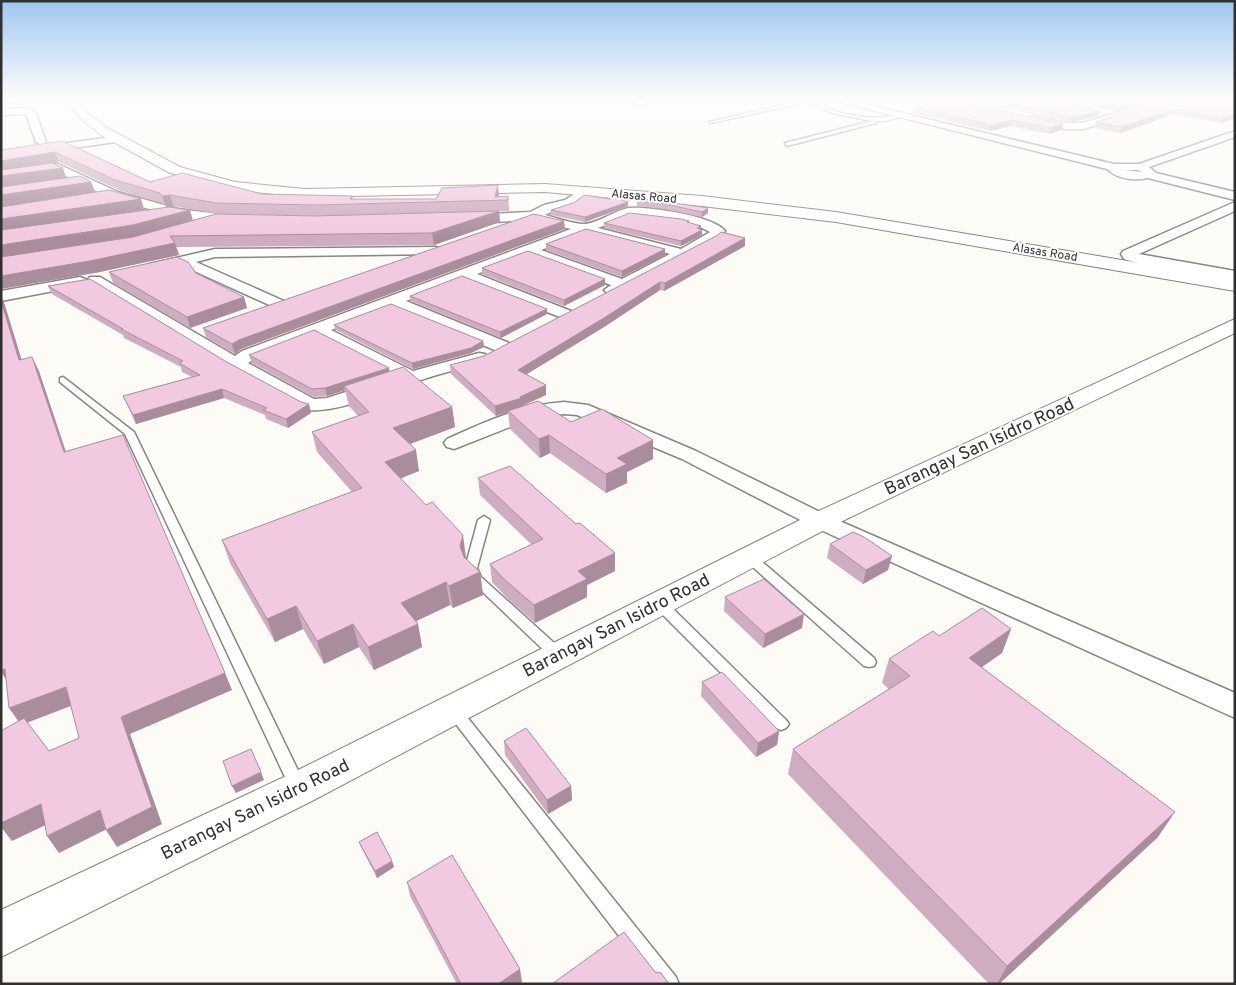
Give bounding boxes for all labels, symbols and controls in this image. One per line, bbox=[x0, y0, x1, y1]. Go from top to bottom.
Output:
street label: Alasas Road bbox=[611, 186, 677, 208]
street label: Alasas Road bbox=[1011, 240, 1079, 266]
street label: Barangay San Isidro Road bbox=[881, 393, 1078, 502]
street label: Barangay San Isidro Road bbox=[519, 569, 714, 684]
street label: Barangay San Isidro Road bbox=[158, 755, 354, 866]

